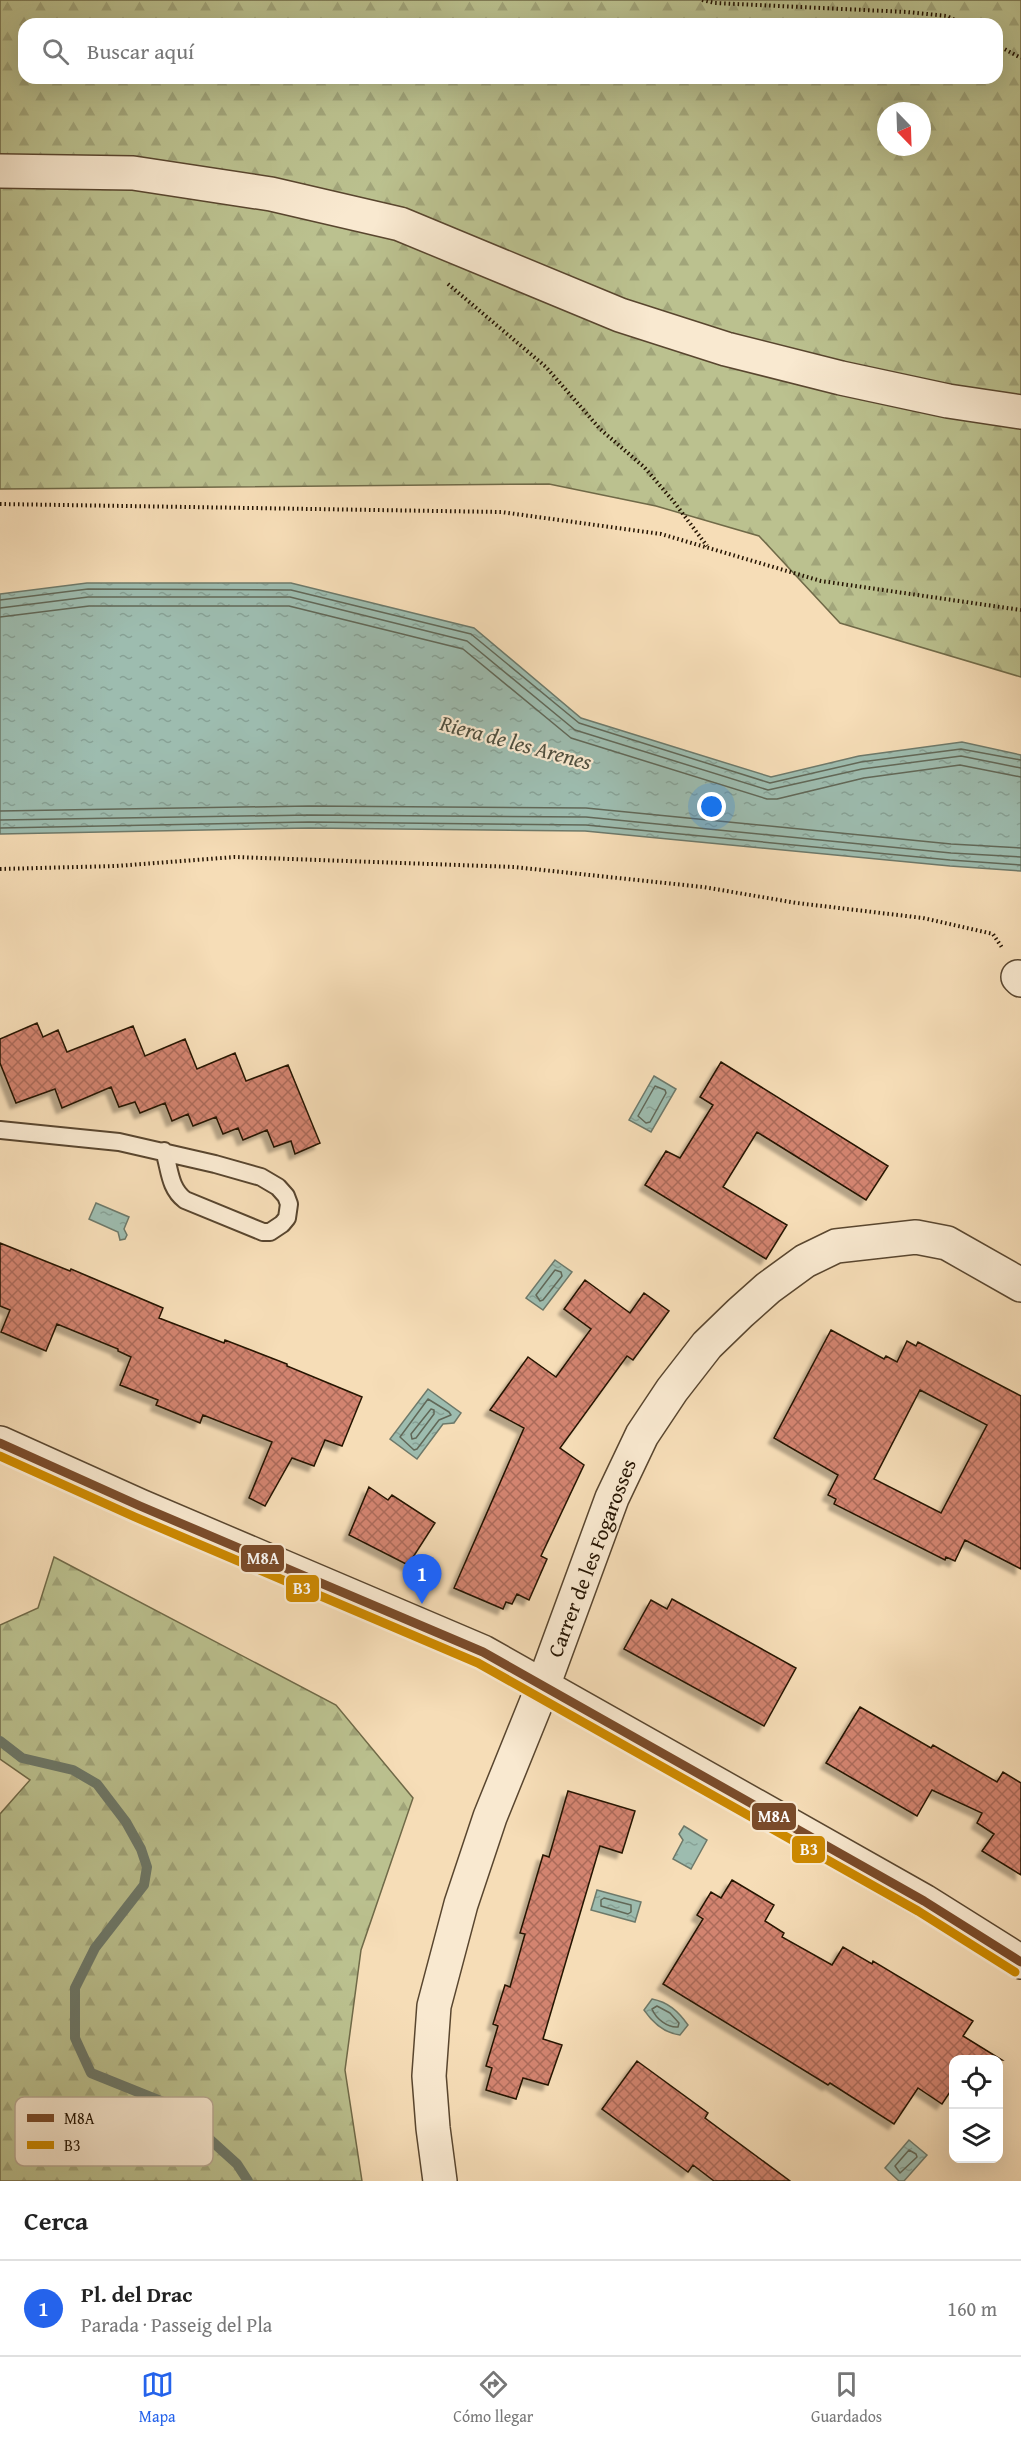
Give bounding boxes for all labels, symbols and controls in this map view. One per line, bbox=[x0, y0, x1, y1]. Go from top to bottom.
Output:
search box bbox=[18, 18, 1003, 84]
icon: search bbox=[39, 35, 72, 68]
text: Buscar aquí bbox=[87, 35, 194, 67]
north arrow bbox=[877, 102, 931, 156]
water label: Riera de les Arenes bbox=[436, 706, 595, 778]
your location bbox=[697, 792, 726, 821]
street label: Carrer de les Fogarosses bbox=[539, 1454, 644, 1662]
line badge: M8A bbox=[240, 1544, 285, 1573]
text: M8A bbox=[247, 1546, 280, 1570]
pin: 1 bbox=[402, 1554, 442, 1604]
line badge: B3 bbox=[285, 1574, 320, 1603]
text: B3 bbox=[293, 1576, 311, 1600]
line badge: M8A bbox=[751, 1802, 797, 1831]
text: M8A bbox=[758, 1804, 791, 1828]
line badge: B3 bbox=[791, 1835, 826, 1864]
text: B3 bbox=[800, 1837, 818, 1861]
map controls bbox=[949, 2055, 1003, 2163]
button: locate bbox=[949, 2055, 1003, 2109]
legend bbox=[15, 2097, 213, 2166]
text: M8A bbox=[64, 2106, 95, 2130]
button: layers bbox=[949, 2109, 1003, 2163]
text: B3 bbox=[64, 2133, 81, 2157]
text: Cerca bbox=[24, 2201, 88, 2240]
text: Pl. del Drac bbox=[81, 2278, 192, 2310]
text: 1 bbox=[38, 2294, 49, 2323]
text: 160 m bbox=[947, 2294, 997, 2323]
text: Parada · Passeig del Pla bbox=[81, 2310, 272, 2339]
tab: Mapa bbox=[139, 2368, 176, 2428]
tab: Cómo llegar bbox=[453, 2368, 533, 2428]
tab: Guardados bbox=[811, 2368, 882, 2428]

